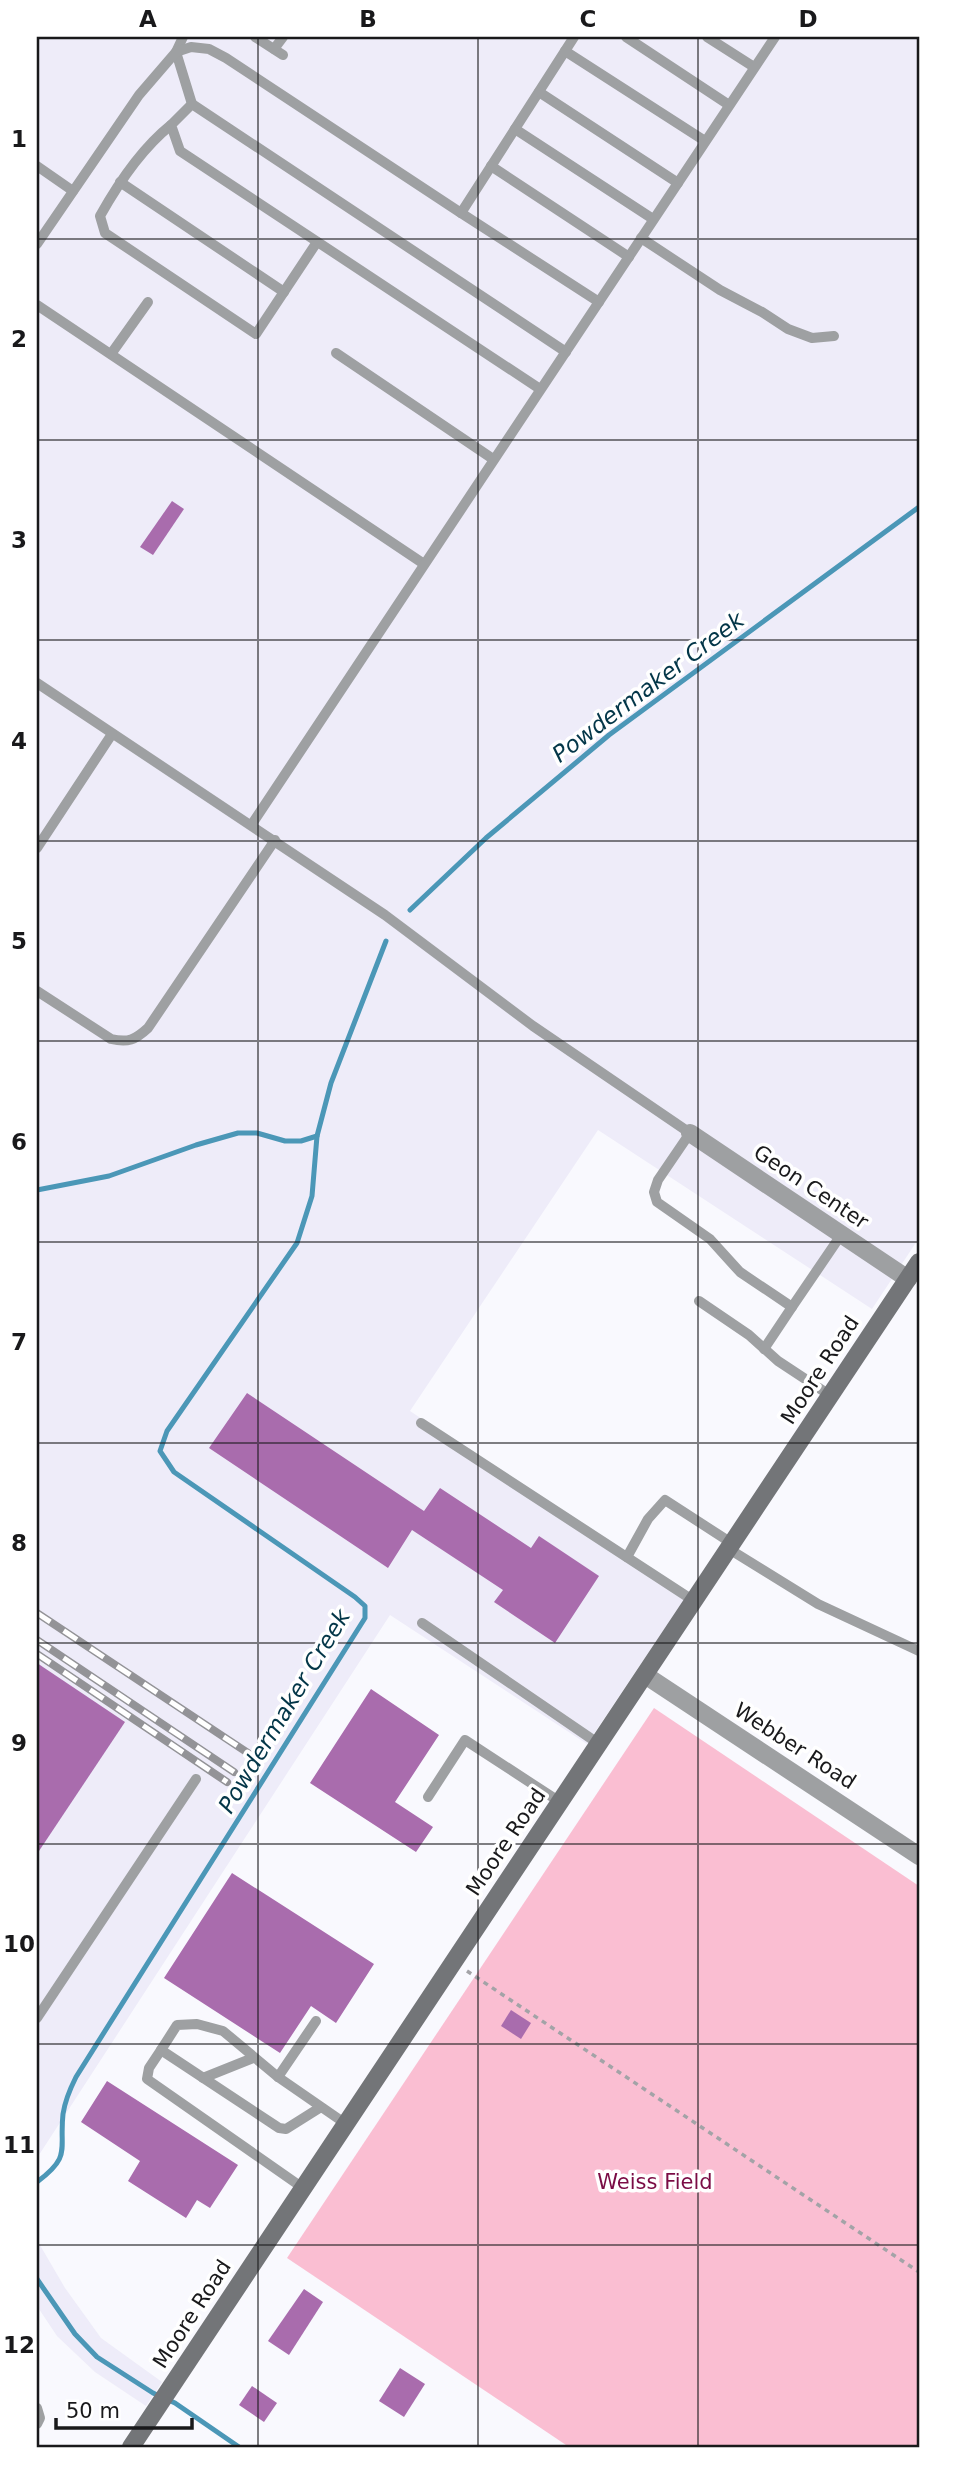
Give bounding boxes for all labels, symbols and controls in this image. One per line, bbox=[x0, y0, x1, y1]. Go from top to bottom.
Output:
text: A bbox=[139, 6, 157, 32]
text: B bbox=[359, 6, 377, 32]
text: C bbox=[580, 6, 596, 32]
text: D bbox=[798, 6, 818, 32]
text: 1 bbox=[11, 126, 27, 152]
text: 2 bbox=[11, 326, 27, 352]
text: 3 bbox=[11, 527, 27, 553]
water label: Powdermaker Creek bbox=[547, 606, 750, 767]
text: 4 bbox=[11, 728, 27, 754]
text: 5 bbox=[11, 928, 27, 954]
text: 6 bbox=[11, 1129, 27, 1155]
street label: Geon Center bbox=[749, 1140, 873, 1234]
street label: Moore Road bbox=[776, 1311, 864, 1429]
text: 7 bbox=[11, 1329, 27, 1355]
text: 8 bbox=[11, 1530, 27, 1556]
water label: Powdermaker Creek bbox=[213, 1603, 356, 1817]
street label: Webber Road bbox=[730, 1698, 860, 1794]
text: 9 bbox=[11, 1730, 27, 1756]
street label: Moore Road bbox=[461, 1784, 551, 1900]
text: 10 bbox=[3, 1931, 35, 1957]
text: 11 bbox=[3, 2132, 35, 2158]
park label: Weiss Field bbox=[597, 2170, 713, 2194]
street label: Moore Road bbox=[148, 2255, 236, 2373]
text: 12 bbox=[3, 2332, 35, 2358]
scale bar bbox=[56, 2386, 192, 2430]
text: 50 m bbox=[66, 2399, 120, 2423]

